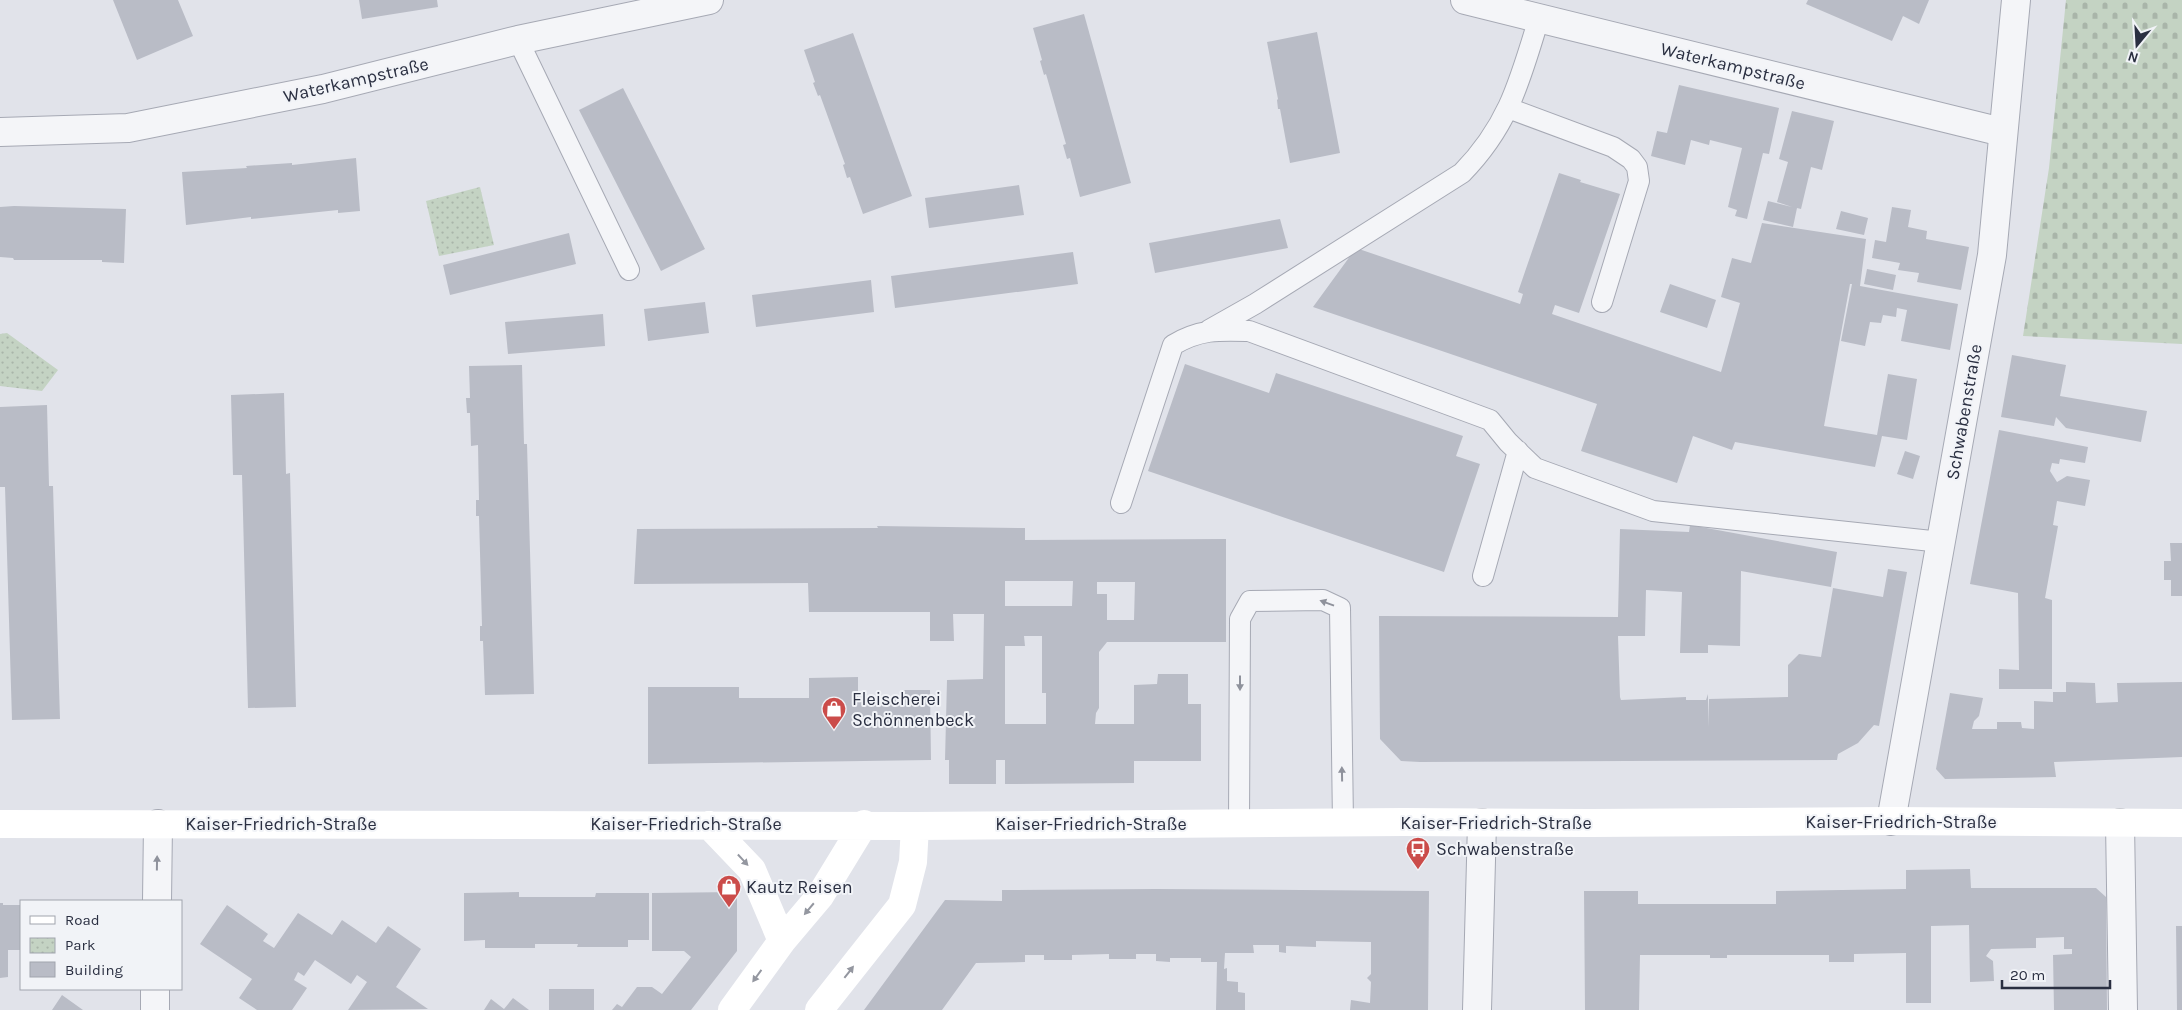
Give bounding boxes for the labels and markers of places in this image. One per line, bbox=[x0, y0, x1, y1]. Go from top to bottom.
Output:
place label: Fleischerei Schönnenbeck bbox=[852, 688, 974, 731]
shop icon: Fleischerei Schönnenbeck bbox=[821, 696, 847, 730]
bus stop icon: Schwabenstraße bbox=[1405, 836, 1431, 870]
place label: Schwabenstraße bbox=[1436, 838, 1574, 860]
shop icon: Kautz Reisen bbox=[716, 874, 742, 908]
place label: Kautz Reisen bbox=[746, 876, 853, 898]

